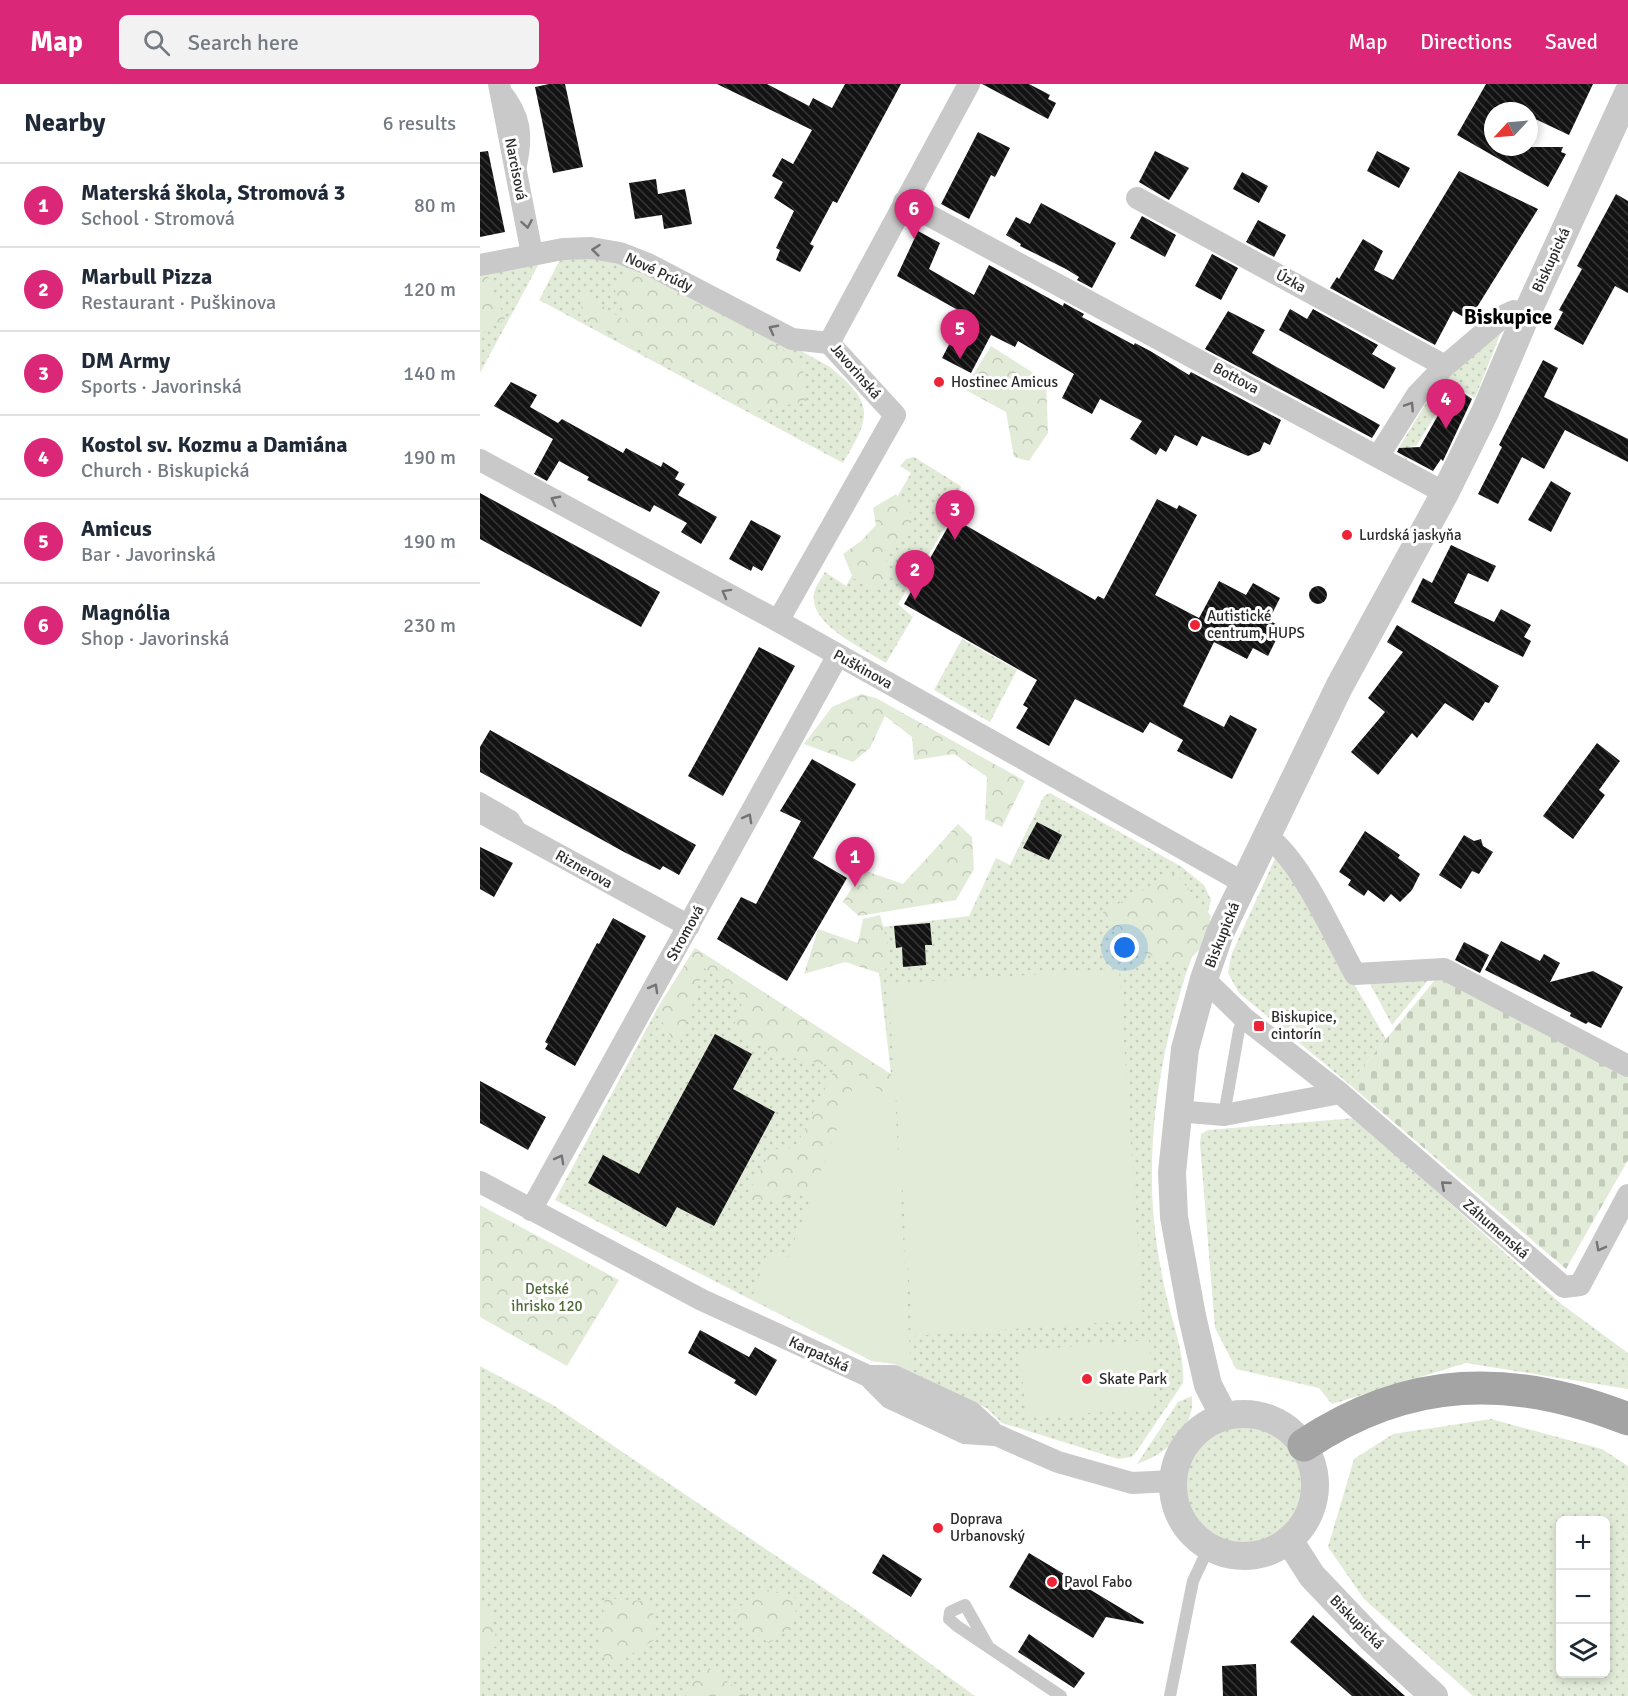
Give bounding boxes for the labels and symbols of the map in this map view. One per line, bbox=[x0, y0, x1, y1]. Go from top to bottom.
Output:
north arrow bbox=[1484, 102, 1538, 156]
street label: Narcisová bbox=[501, 136, 531, 202]
pin: 6 bbox=[894, 190, 934, 239]
one-way arrow bbox=[520, 218, 533, 228]
street label: Biskupická bbox=[1528, 225, 1574, 295]
one-way arrow bbox=[591, 244, 601, 256]
street label: Nové Prúdy bbox=[622, 249, 696, 295]
street label: Úzka bbox=[1273, 265, 1310, 296]
district label: Biskupice bbox=[1464, 304, 1552, 330]
pin: 5 bbox=[940, 310, 980, 359]
one-way arrow bbox=[768, 325, 779, 336]
street label: Javorinská bbox=[827, 339, 885, 403]
street label: Bottova bbox=[1210, 359, 1262, 397]
place label: Hostinec Amicus bbox=[951, 373, 1058, 391]
marker: Hostinec Amicus bbox=[932, 375, 946, 389]
pin: 4 bbox=[1426, 380, 1466, 429]
one-way arrow bbox=[1403, 402, 1415, 412]
pin: 3 bbox=[936, 490, 974, 540]
one-way arrow bbox=[551, 496, 561, 507]
place label: Lurdská jaskyňa bbox=[1359, 526, 1462, 544]
marker: Lurdská jaskyňa bbox=[1340, 528, 1354, 542]
pin: 2 bbox=[896, 550, 934, 600]
one-way arrow bbox=[722, 589, 733, 600]
place label: Autistické centrum, HUPS bbox=[1207, 607, 1305, 642]
marker: Autistické centrum, HUPS bbox=[1188, 618, 1202, 632]
street label: Puškinova bbox=[830, 645, 896, 693]
one-way arrow bbox=[741, 814, 752, 824]
pin: 1 bbox=[836, 838, 874, 887]
street label: Riznerova bbox=[552, 846, 616, 892]
street label: Biskupická bbox=[1201, 899, 1243, 971]
street label: Stromová bbox=[662, 902, 708, 964]
your location bbox=[1110, 933, 1139, 962]
one-way arrow bbox=[647, 984, 658, 995]
place label: Biskupice, cintorín bbox=[1271, 1008, 1337, 1043]
marker: Biskupice, cintorín bbox=[1252, 1019, 1266, 1033]
one-way arrow bbox=[553, 1155, 564, 1165]
one-way arrow bbox=[1441, 1181, 1452, 1192]
street label: Záhumenská bbox=[1459, 1195, 1533, 1263]
one-way arrow bbox=[1596, 1240, 1607, 1251]
park label: Detské ihrisko 120 bbox=[511, 1280, 583, 1315]
street label: Karpatská bbox=[786, 1332, 852, 1376]
place label: Skate Park bbox=[1099, 1370, 1168, 1388]
marker: Skate Park bbox=[1080, 1372, 1094, 1386]
place label: Doprava Urbanovský bbox=[950, 1510, 1025, 1545]
marker: Doprava Urbanovský bbox=[931, 1521, 945, 1535]
place label: Pavol Fabo bbox=[1064, 1573, 1133, 1591]
marker: Pavol Fabo bbox=[1045, 1575, 1059, 1589]
street label: Biskupická bbox=[1326, 1591, 1388, 1653]

